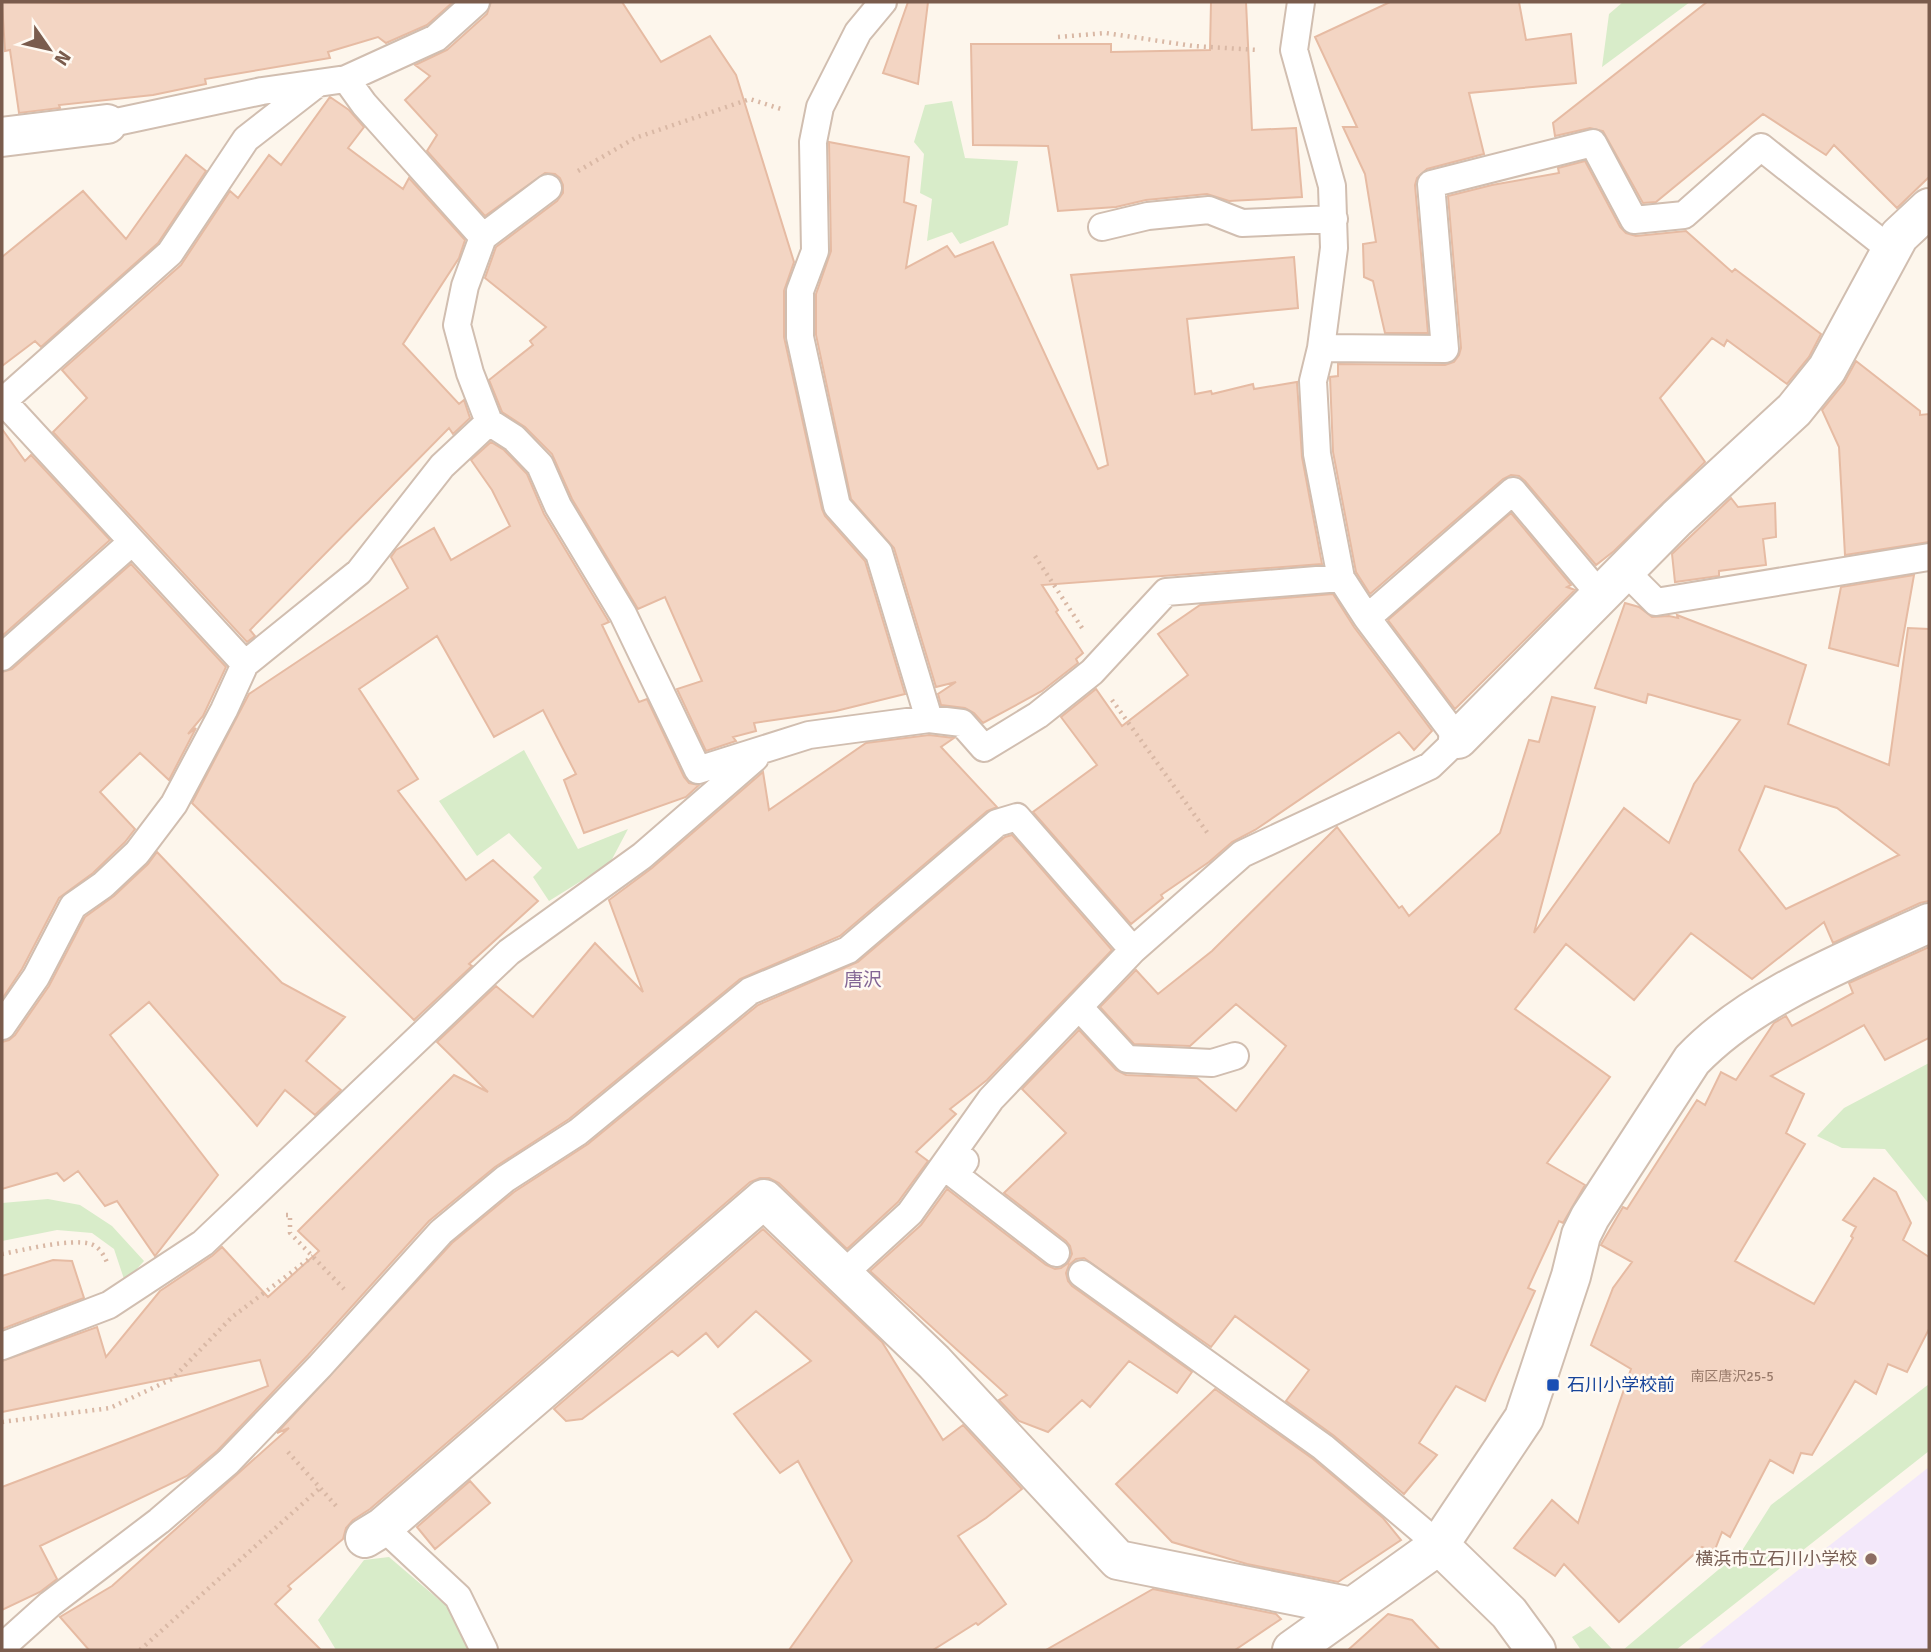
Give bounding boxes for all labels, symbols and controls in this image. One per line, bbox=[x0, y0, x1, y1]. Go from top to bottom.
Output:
north arrow bbox=[14, 14, 84, 84]
text: N bbox=[49, 46, 76, 70]
district label: 唐沢 bbox=[844, 968, 882, 992]
house number: 南区唐沢25-5 bbox=[1690, 1368, 1774, 1385]
place label: 石川小学校前 bbox=[1567, 1374, 1675, 1396]
marker: 石川小学校前 bbox=[1545, 1377, 1561, 1393]
place label: 横浜市立石川小学校 bbox=[1695, 1548, 1857, 1570]
marker: 横浜市立石川小学校 bbox=[1863, 1551, 1879, 1567]

